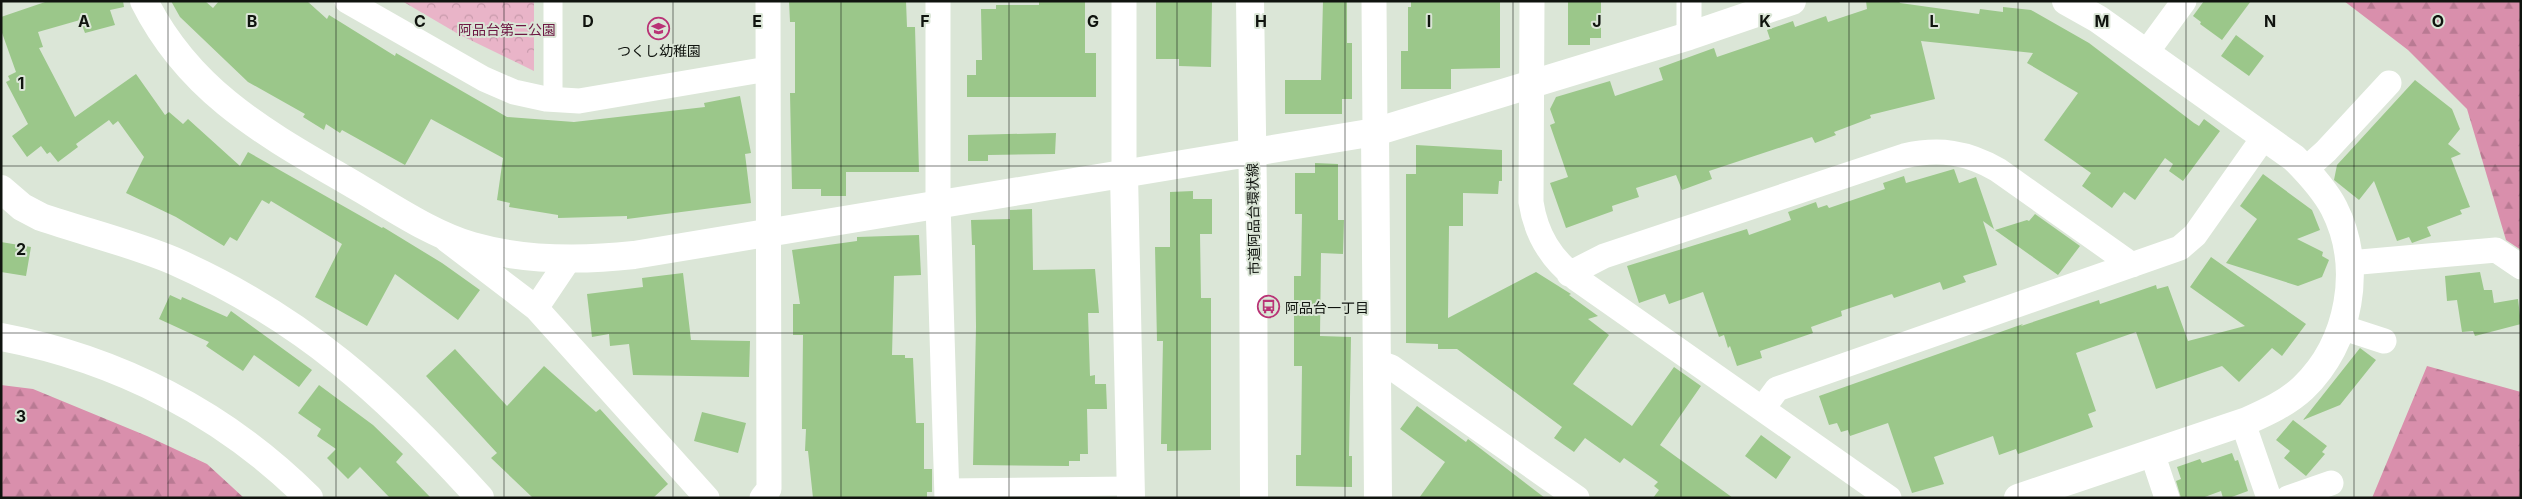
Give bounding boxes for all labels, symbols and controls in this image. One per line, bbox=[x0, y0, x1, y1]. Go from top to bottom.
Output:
text: A bbox=[78, 11, 90, 31]
text: B bbox=[247, 11, 257, 31]
text: C bbox=[414, 11, 426, 31]
text: D bbox=[582, 11, 594, 31]
text: E bbox=[752, 11, 762, 31]
text: F bbox=[920, 11, 930, 31]
text: G bbox=[1087, 11, 1099, 31]
text: H bbox=[1255, 11, 1267, 31]
text: I bbox=[1427, 11, 1431, 31]
text: J bbox=[1592, 11, 1602, 31]
text: K bbox=[1759, 11, 1771, 31]
text: L bbox=[1929, 11, 1939, 31]
text: M bbox=[2095, 11, 2109, 31]
text: N bbox=[2264, 11, 2276, 31]
text: O bbox=[2432, 11, 2444, 31]
school or university icon: つくし幼稚園 bbox=[647, 16, 671, 40]
park label: 阿品台第二公園 bbox=[458, 21, 556, 38]
place label: つくし幼稚園 bbox=[617, 42, 701, 59]
text: 1 bbox=[18, 73, 24, 93]
street label: 市道阿品台環状線 bbox=[1244, 163, 1262, 275]
text: 2 bbox=[16, 239, 26, 259]
bus stop icon: 阿品台一丁目 bbox=[1257, 295, 1281, 319]
place label: 阿品台一丁目 bbox=[1285, 299, 1369, 316]
text: 3 bbox=[16, 406, 26, 426]

